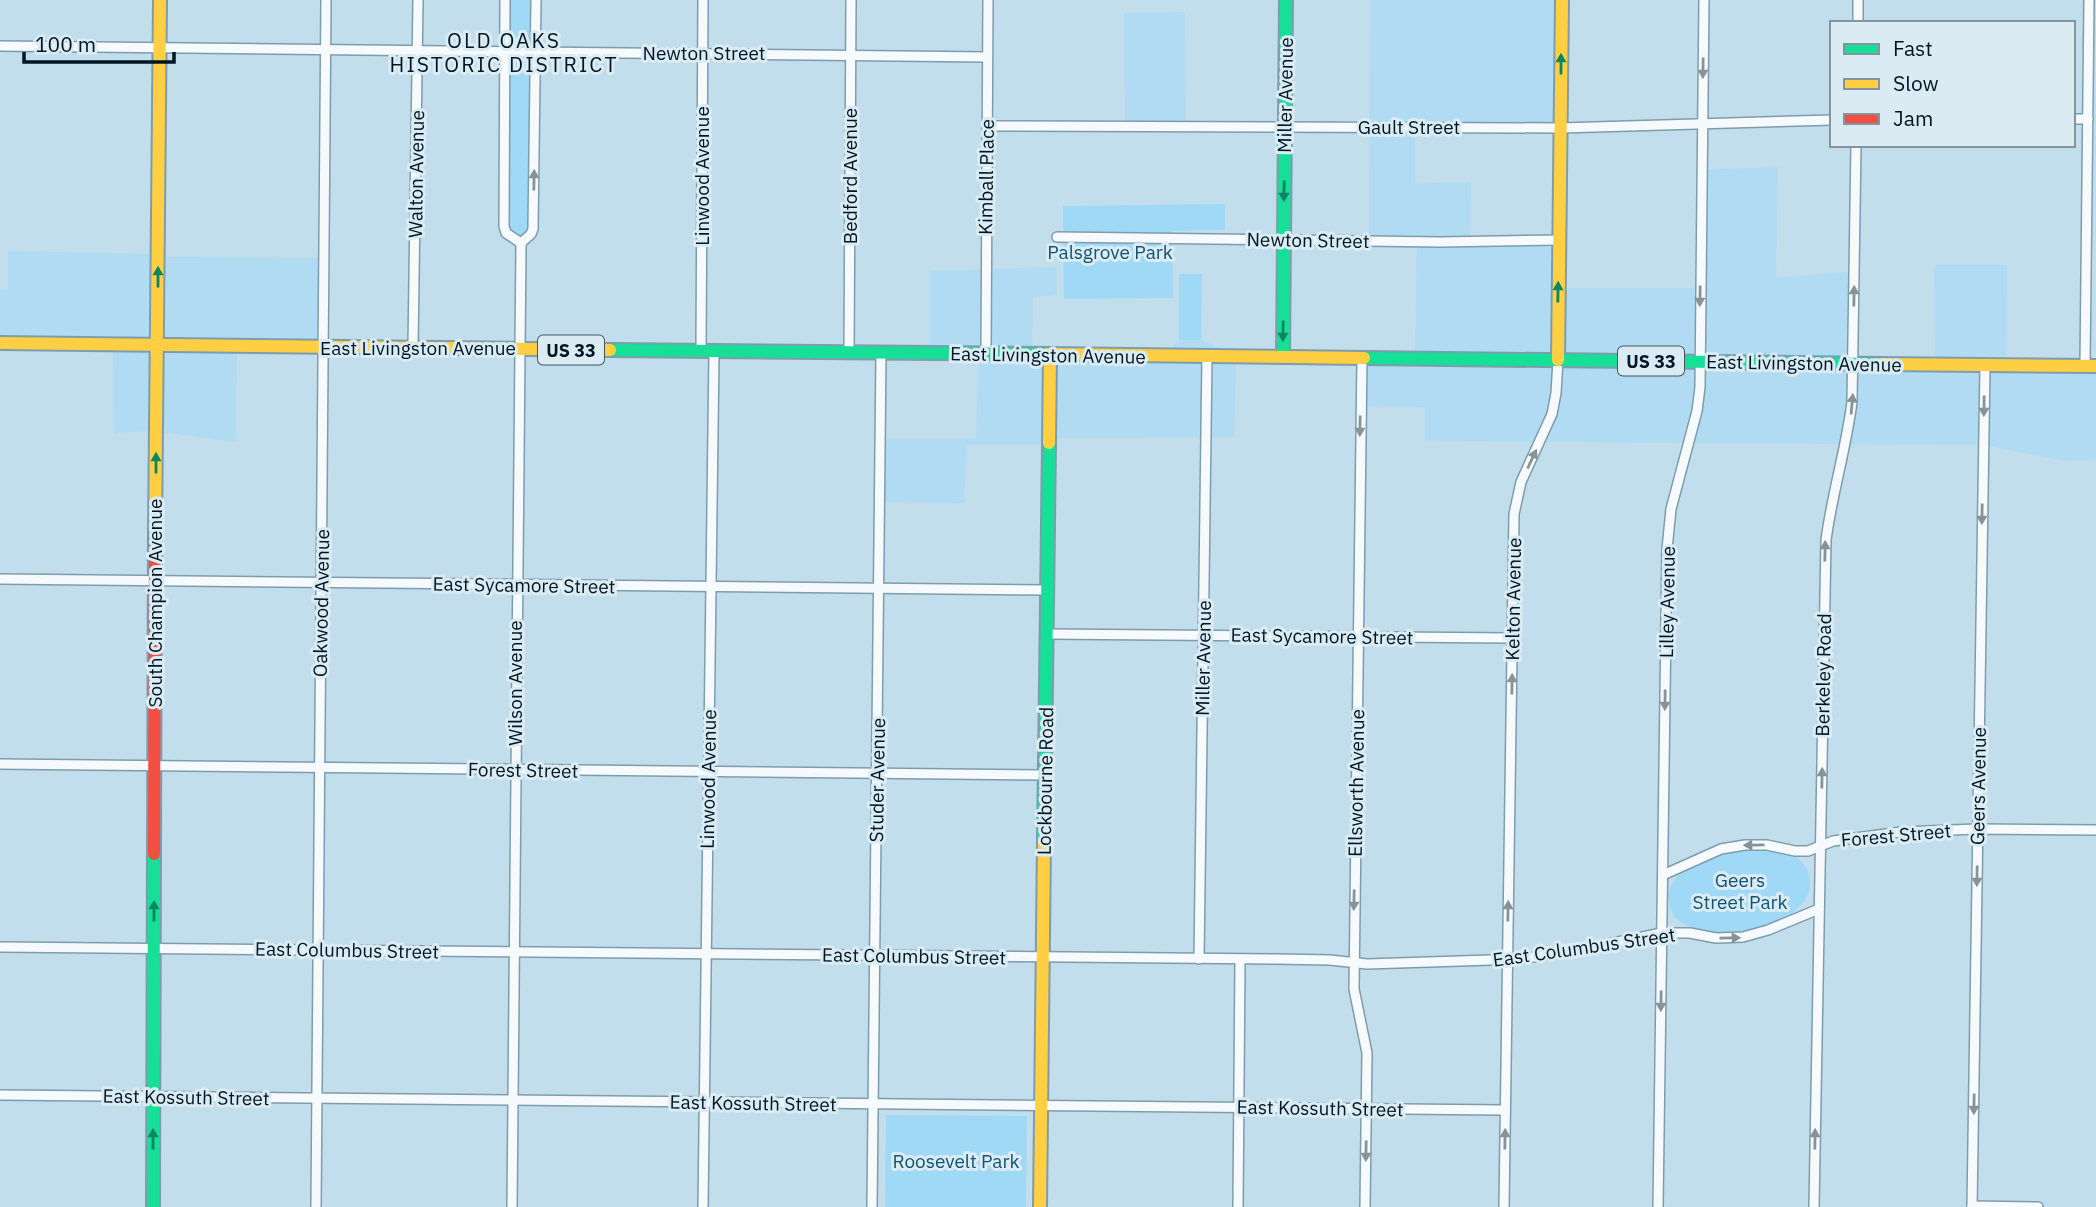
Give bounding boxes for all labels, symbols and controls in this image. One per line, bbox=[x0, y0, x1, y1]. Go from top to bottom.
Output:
scale bar bbox=[24, 21, 175, 65]
legend bbox=[1830, 21, 2075, 147]
district label: OLD OAKS HISTORIC DISTRICT bbox=[390, 26, 618, 78]
text: 100 m bbox=[35, 30, 96, 58]
text: Fast bbox=[1893, 34, 1933, 62]
street label: Miller Avenue bbox=[1272, 37, 1298, 153]
street label: Newton Street bbox=[643, 41, 766, 65]
one-way arrow bbox=[1555, 53, 1567, 75]
one-way arrow bbox=[1697, 57, 1709, 79]
text: Slow bbox=[1893, 69, 1939, 97]
text: Jam bbox=[1893, 104, 1933, 132]
street label: Linwood Avenue bbox=[690, 106, 714, 246]
street label: Bedford Avenue bbox=[838, 108, 862, 244]
street label: Walton Avenue bbox=[403, 110, 429, 238]
street label: Gault Street bbox=[1358, 115, 1460, 139]
street label: Kimball Place bbox=[973, 119, 999, 235]
one-way arrow bbox=[528, 169, 540, 191]
one-way arrow bbox=[1278, 180, 1290, 202]
street label: Newton Street bbox=[1246, 227, 1370, 253]
park label: Palsgrove Park bbox=[1047, 240, 1173, 264]
one-way arrow bbox=[152, 266, 164, 288]
one-way arrow bbox=[1553, 281, 1564, 303]
one-way arrow bbox=[1848, 284, 1860, 306]
one-way arrow bbox=[1694, 285, 1706, 307]
one-way arrow bbox=[1277, 320, 1289, 342]
street label: East Livingston Avenue bbox=[320, 336, 516, 360]
road number: US 33 bbox=[538, 336, 604, 364]
street label: East Livingston Avenue bbox=[950, 341, 1146, 369]
road number: US 33 bbox=[1618, 346, 1684, 376]
street label: East Livingston Avenue bbox=[1706, 349, 1902, 377]
one-way arrow bbox=[1846, 393, 1857, 415]
one-way arrow bbox=[1978, 395, 1990, 417]
one-way arrow bbox=[1355, 416, 1366, 438]
one-way arrow bbox=[1526, 449, 1537, 469]
one-way arrow bbox=[150, 452, 162, 474]
street label: South Champion Avenue bbox=[143, 499, 167, 707]
one-way arrow bbox=[1976, 504, 1988, 526]
street label: Oakwood Avenue bbox=[308, 529, 334, 677]
street label: Kelton Avenue bbox=[1500, 537, 1526, 661]
one-way arrow bbox=[1820, 540, 1831, 562]
street label: Lilley Avenue bbox=[1654, 546, 1680, 658]
street label: East Sycamore Street bbox=[432, 571, 616, 599]
street label: Miller Avenue bbox=[1190, 600, 1216, 716]
street label: Berkeley Road bbox=[1810, 613, 1836, 737]
street label: Wilson Avenue bbox=[503, 620, 527, 746]
street label: East Sycamore Street bbox=[1230, 622, 1414, 650]
one-way arrow bbox=[1506, 673, 1517, 695]
one-way arrow bbox=[1660, 689, 1671, 711]
street label: Lockbourne Road bbox=[1032, 707, 1058, 855]
street label: Linwood Avenue bbox=[695, 709, 721, 849]
street label: Ellsworth Avenue bbox=[1343, 709, 1369, 857]
street label: Studer Avenue bbox=[864, 717, 890, 843]
street label: Geers Avenue bbox=[1965, 727, 1991, 845]
street label: Forest Street bbox=[468, 757, 578, 783]
one-way arrow bbox=[1816, 767, 1828, 789]
street label: Forest Street bbox=[1840, 818, 1952, 852]
one-way arrow bbox=[1743, 840, 1765, 851]
one-way arrow bbox=[1971, 865, 1983, 887]
park label: Geers Street Park bbox=[1692, 868, 1788, 914]
one-way arrow bbox=[1349, 890, 1360, 912]
one-way arrow bbox=[148, 900, 160, 922]
one-way arrow bbox=[1502, 900, 1514, 922]
street label: East Columbus Street bbox=[1491, 922, 1677, 972]
one-way arrow bbox=[1719, 932, 1741, 943]
street label: East Columbus Street bbox=[255, 936, 439, 964]
street label: East Columbus Street bbox=[822, 942, 1006, 970]
one-way arrow bbox=[1656, 990, 1667, 1012]
street label: East Kossuth Street bbox=[102, 1084, 270, 1110]
street label: East Kossuth Street bbox=[669, 1090, 837, 1116]
one-way arrow bbox=[1968, 1093, 1980, 1115]
street label: East Kossuth Street bbox=[1236, 1095, 1404, 1121]
one-way arrow bbox=[147, 1128, 159, 1150]
one-way arrow bbox=[1499, 1128, 1511, 1150]
one-way arrow bbox=[1809, 1128, 1821, 1150]
one-way arrow bbox=[1360, 1140, 1371, 1162]
park label: Roosevelt Park bbox=[893, 1149, 1020, 1173]

